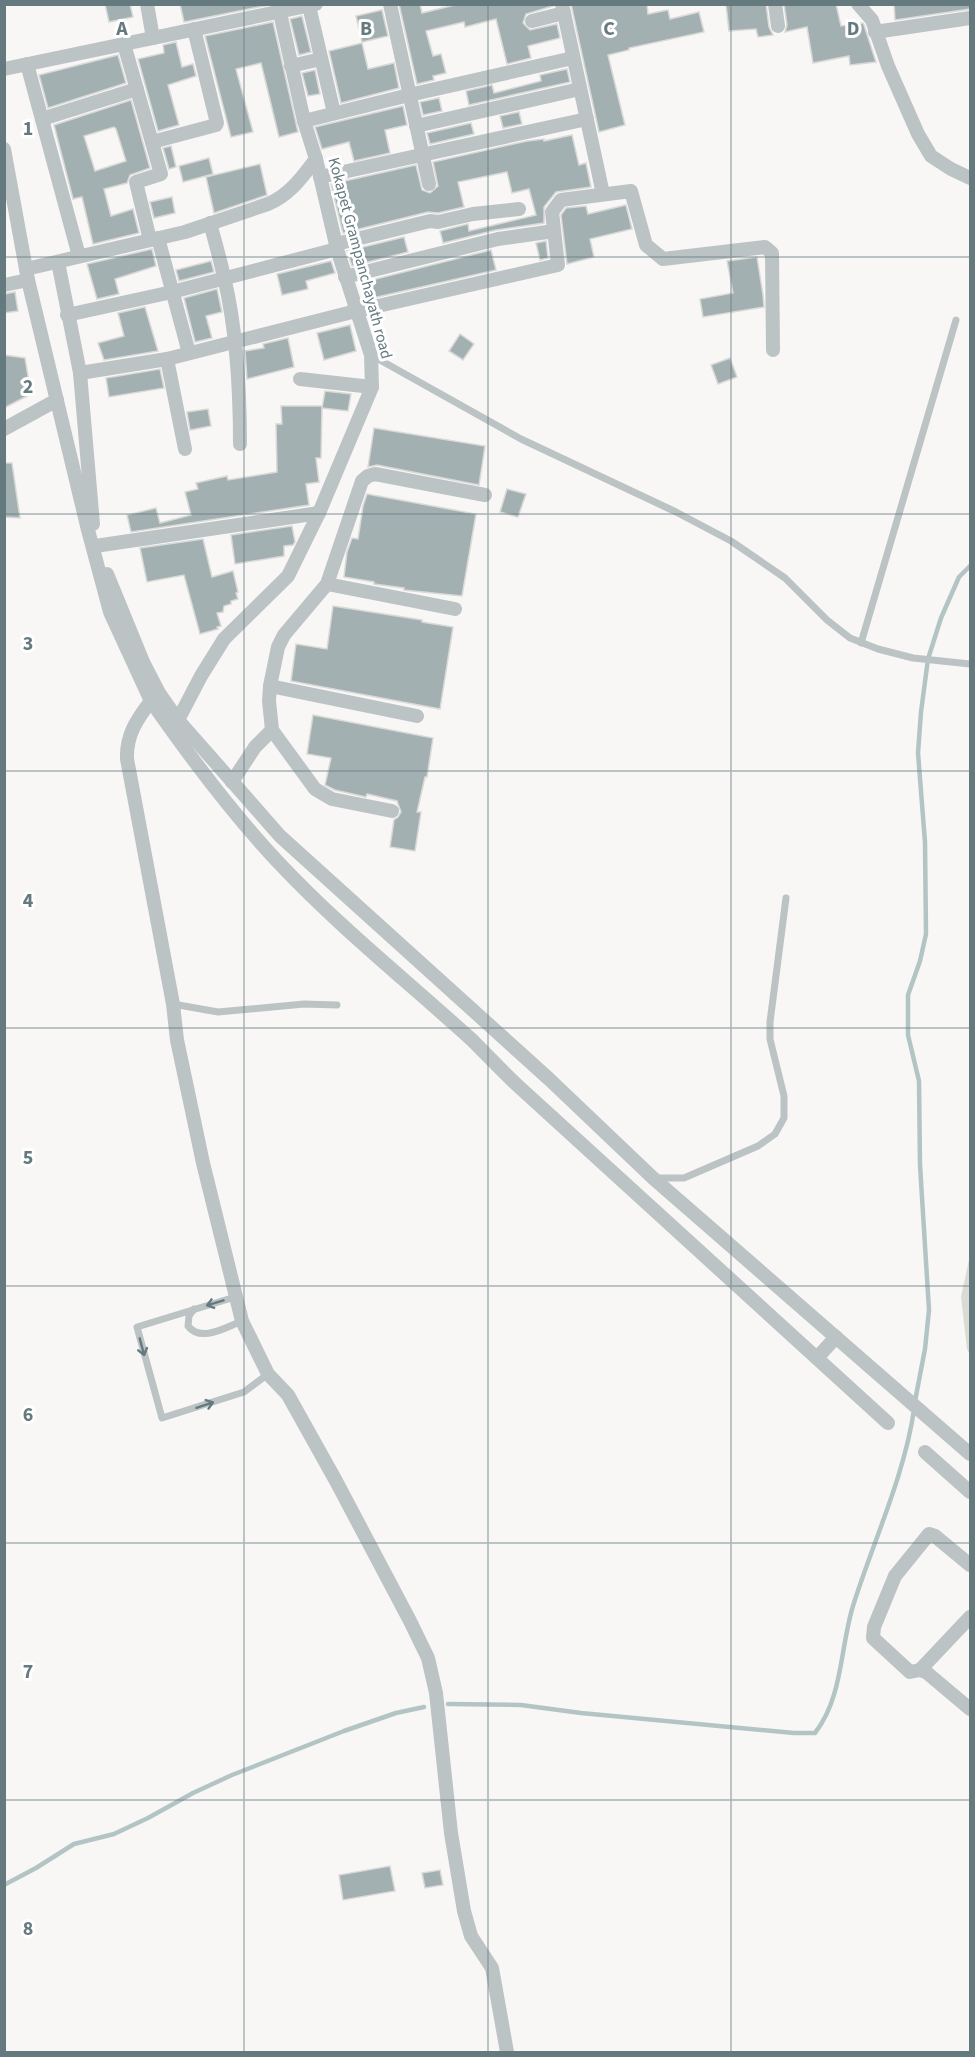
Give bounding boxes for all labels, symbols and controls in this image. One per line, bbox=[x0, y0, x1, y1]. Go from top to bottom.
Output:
text: A bbox=[115, 15, 128, 43]
text: B bbox=[360, 15, 372, 43]
text: C bbox=[603, 15, 615, 43]
text: D bbox=[847, 15, 859, 43]
text: 1 bbox=[23, 115, 33, 143]
street label: Kokapet Grampanchayath road bbox=[322, 155, 398, 361]
text: 2 bbox=[23, 373, 33, 401]
text: 3 bbox=[23, 630, 33, 658]
text: 4 bbox=[23, 887, 34, 915]
text: 5 bbox=[23, 1144, 33, 1172]
one-way arrow bbox=[206, 1298, 225, 1309]
one-way arrow bbox=[137, 1337, 148, 1356]
one-way arrow bbox=[195, 1399, 214, 1410]
text: 6 bbox=[23, 1401, 33, 1429]
text: 7 bbox=[23, 1658, 33, 1686]
text: 8 bbox=[23, 1915, 33, 1943]

